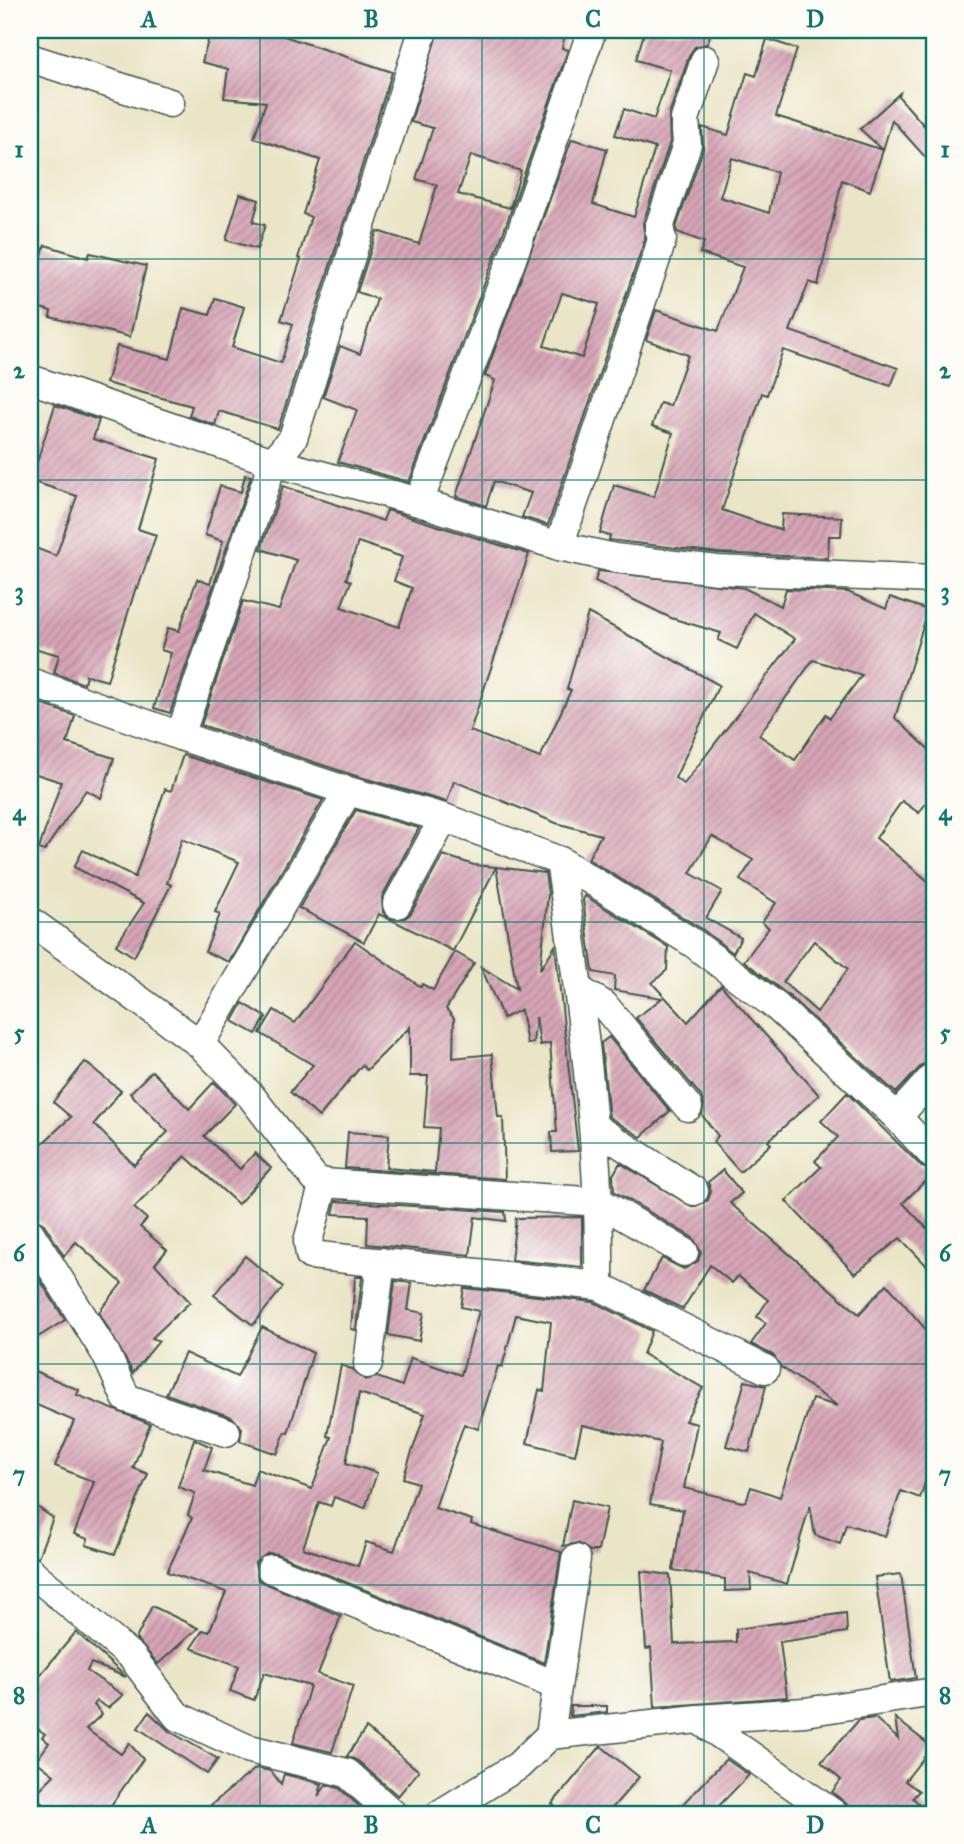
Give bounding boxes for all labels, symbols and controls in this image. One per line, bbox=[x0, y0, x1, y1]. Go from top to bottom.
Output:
text: A bbox=[139, 5, 157, 33]
text: B bbox=[363, 5, 379, 33]
text: C bbox=[585, 5, 601, 33]
text: D bbox=[806, 5, 824, 33]
text: 1 bbox=[14, 135, 24, 163]
text: 1 bbox=[940, 135, 950, 163]
text: 2 bbox=[13, 356, 25, 384]
text: 2 bbox=[939, 356, 951, 384]
text: 3 bbox=[14, 577, 24, 606]
text: 3 bbox=[940, 577, 950, 606]
text: 4 bbox=[13, 798, 27, 826]
text: 4 bbox=[939, 798, 953, 826]
text: 5 bbox=[14, 1018, 25, 1046]
text: 5 bbox=[940, 1018, 951, 1046]
text: 6 bbox=[13, 1239, 26, 1267]
text: 6 bbox=[939, 1239, 952, 1267]
text: 7 bbox=[13, 1460, 25, 1488]
text: 7 bbox=[939, 1460, 951, 1488]
text: 8 bbox=[13, 1681, 25, 1709]
text: 8 bbox=[939, 1681, 951, 1709]
text: A bbox=[139, 1811, 157, 1839]
text: B bbox=[363, 1811, 379, 1839]
text: C bbox=[585, 1811, 601, 1839]
text: D bbox=[806, 1811, 824, 1839]

